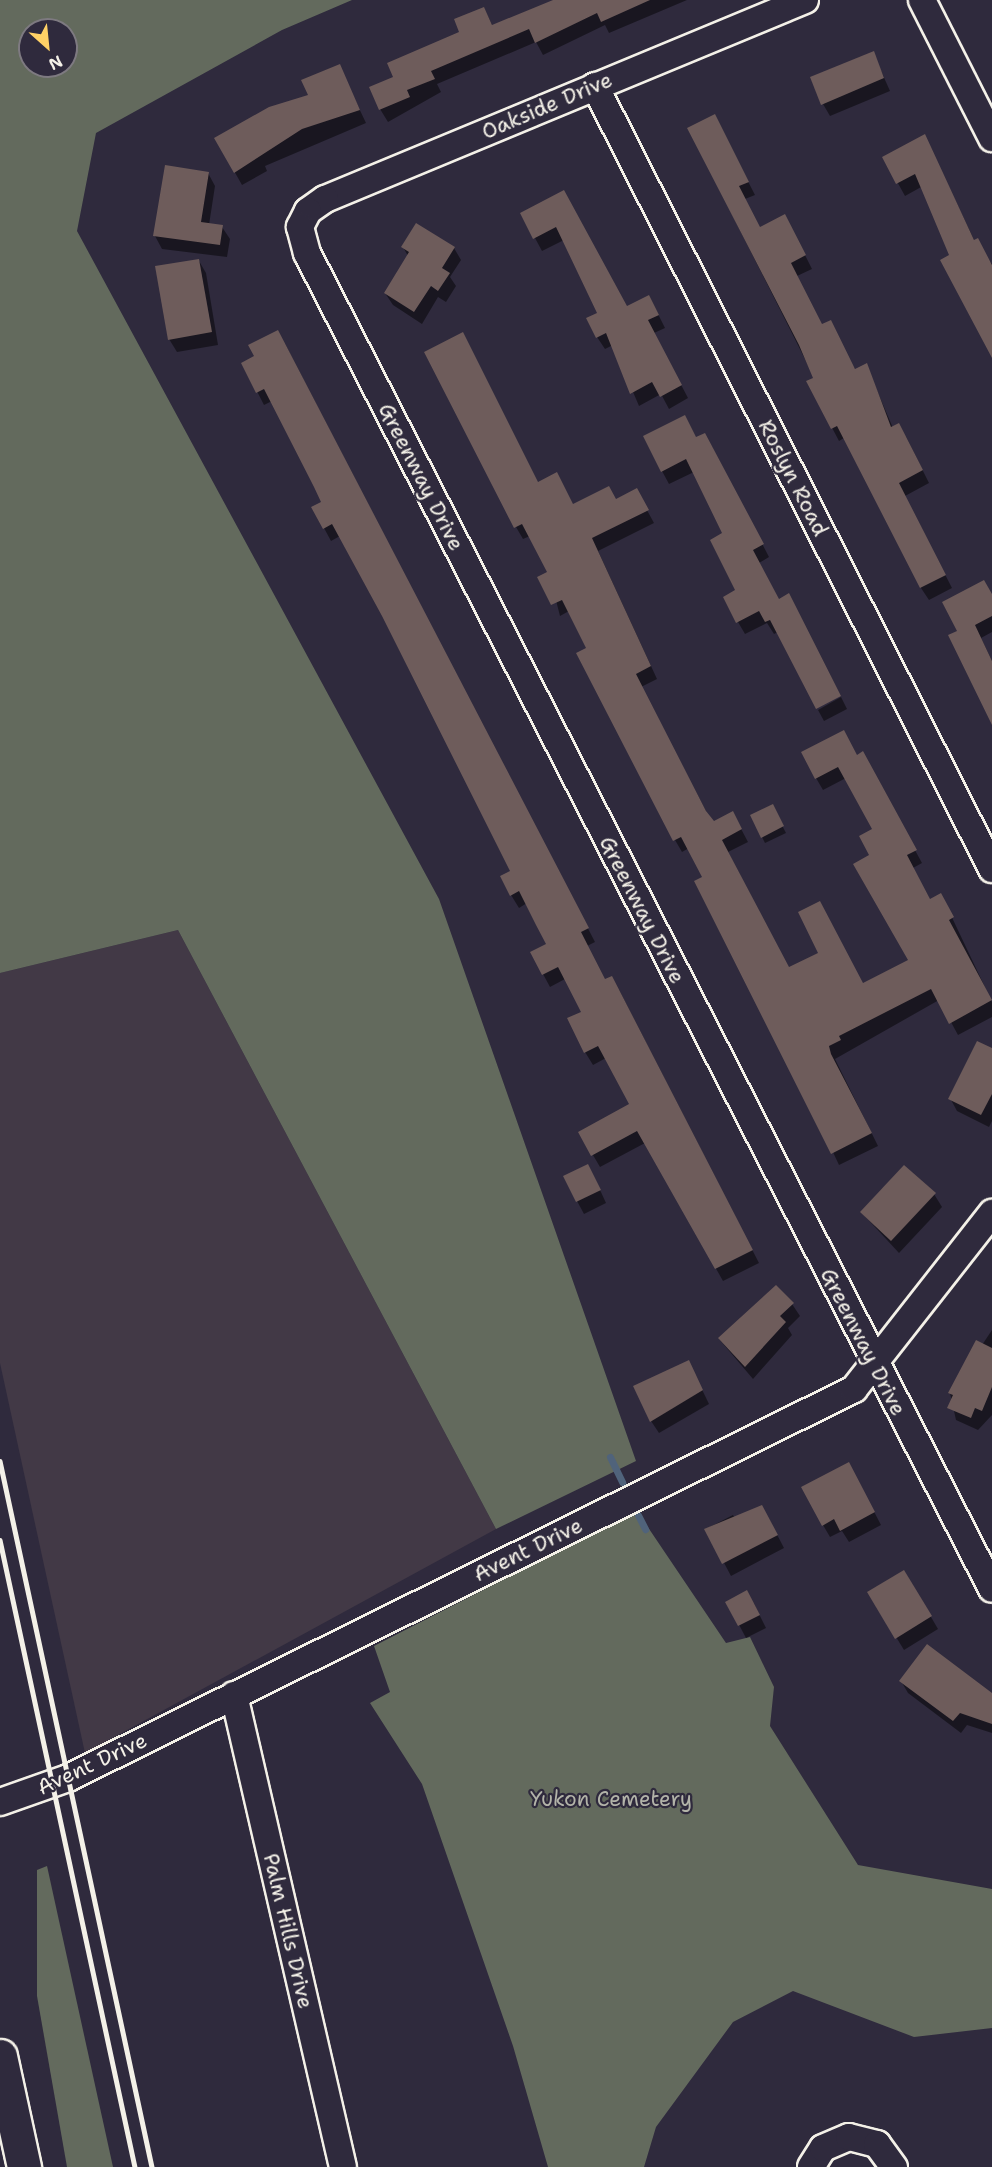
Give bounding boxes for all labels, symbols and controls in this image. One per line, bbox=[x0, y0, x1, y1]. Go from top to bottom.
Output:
north arrow bbox=[18, 18, 78, 78]
text: N bbox=[45, 50, 66, 75]
street label: Oakside Drive bbox=[478, 67, 616, 145]
street label: Greenway Drive bbox=[373, 399, 469, 555]
street label: Roslyn Road bbox=[753, 416, 833, 540]
street label: Greenway Drive bbox=[594, 832, 690, 988]
street label: Greenway Drive bbox=[815, 1264, 911, 1420]
street label: Avent Drive bbox=[469, 1513, 587, 1587]
street label: Avent Drive bbox=[33, 1728, 151, 1800]
park label: Yukon Cemetery bbox=[530, 1786, 692, 1812]
street label: Palm Hills Drive bbox=[258, 1851, 318, 2011]

